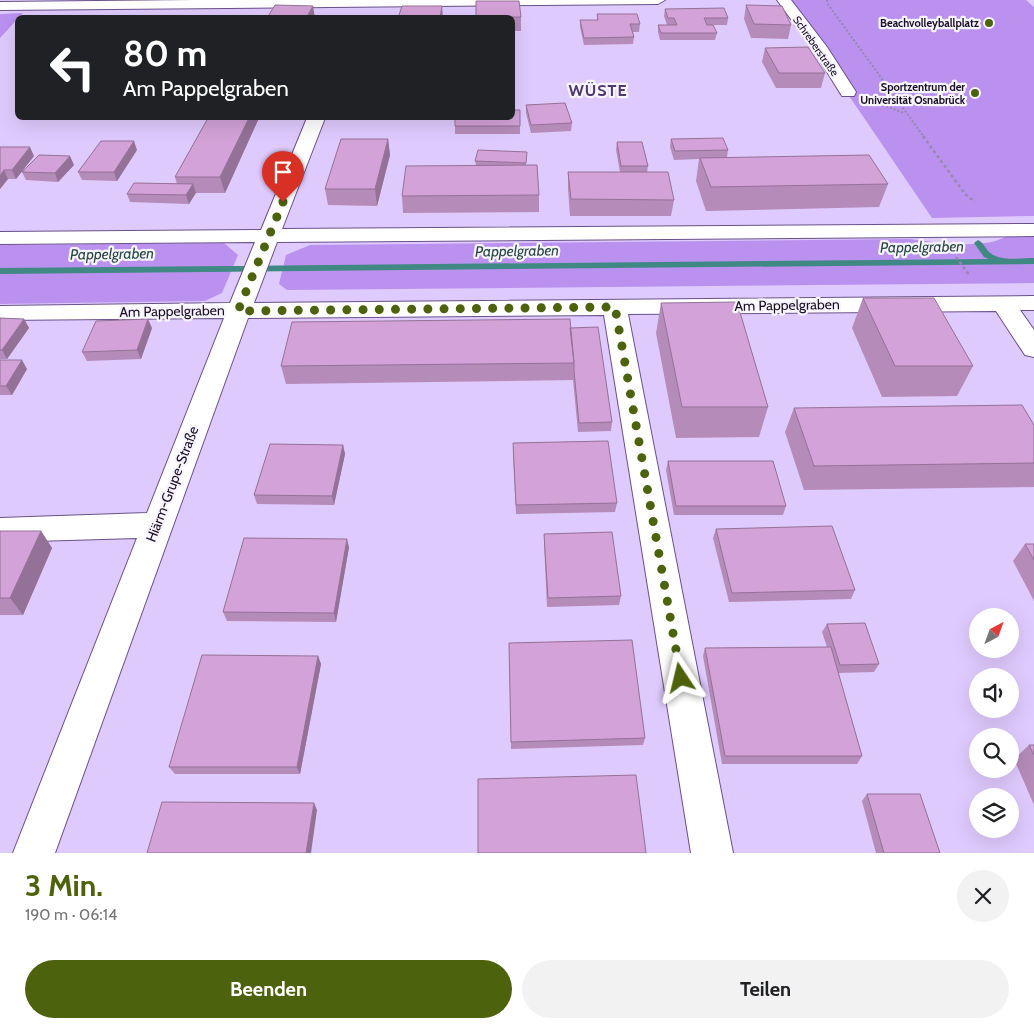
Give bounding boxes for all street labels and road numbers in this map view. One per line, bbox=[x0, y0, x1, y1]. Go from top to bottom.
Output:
street label: Schreberstraße bbox=[790, 13, 842, 79]
street label: Am Pappelgraben bbox=[734, 295, 840, 315]
street label: Am Pappelgraben bbox=[119, 301, 225, 321]
street label: Hiärm-Grupe-Straße bbox=[142, 423, 202, 545]

